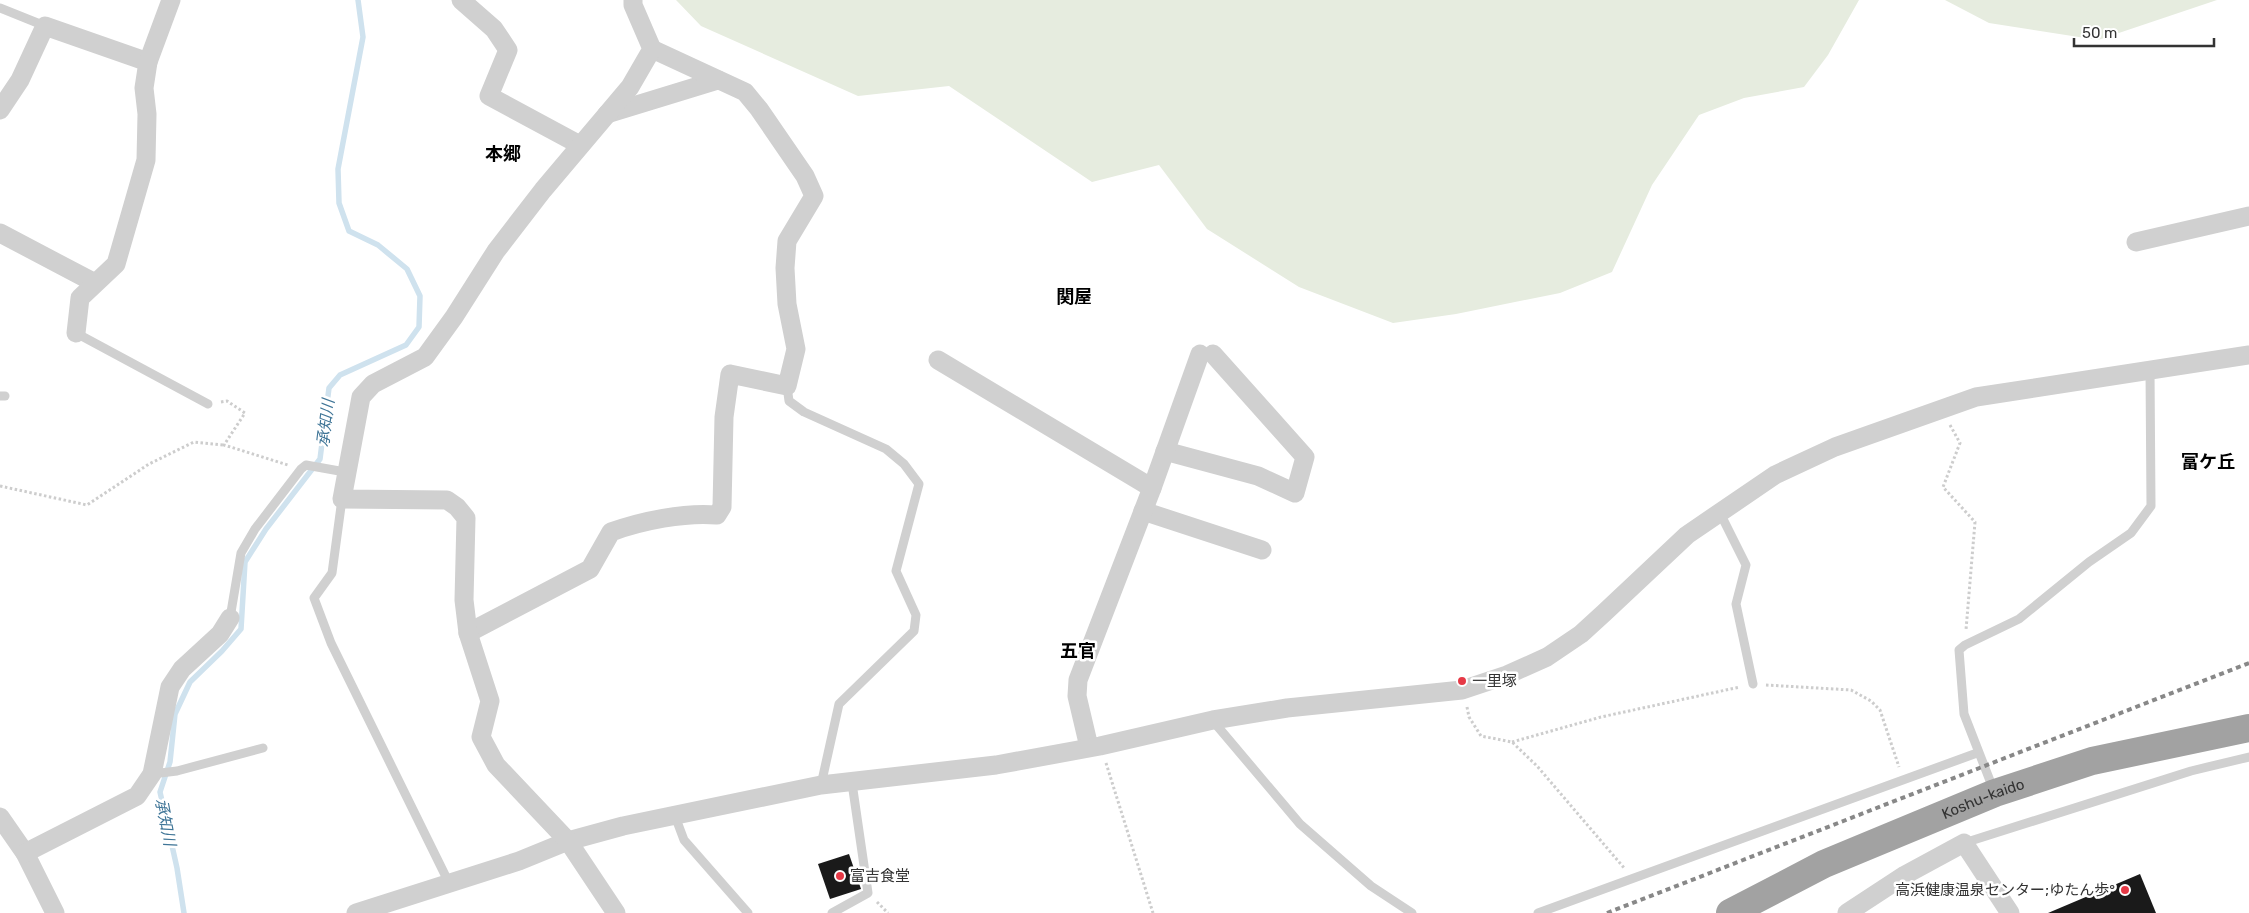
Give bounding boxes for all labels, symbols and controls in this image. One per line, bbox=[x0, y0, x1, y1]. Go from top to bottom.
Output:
scale bar bbox=[2074, 15, 2214, 47]
text: 50 m bbox=[2082, 24, 2117, 42]
district label: 本郷 bbox=[485, 143, 521, 165]
district label: 関屋 bbox=[1056, 286, 1092, 308]
water label: 承知川 bbox=[313, 396, 338, 448]
district label: 富ケ丘 bbox=[2181, 451, 2235, 473]
district label: 五官 bbox=[1060, 640, 1096, 662]
place label: 一里塚 bbox=[1472, 672, 1517, 690]
marker: 一里塚 bbox=[1456, 675, 1468, 687]
street label: Koshu-kaido bbox=[1939, 775, 2027, 823]
water label: 承知川 bbox=[152, 797, 180, 849]
place label: 富吉食堂 bbox=[850, 867, 910, 885]
marker: 富吉食堂 bbox=[834, 870, 846, 882]
place label: 高浜健康温泉センター;ゆたん歩° bbox=[1895, 881, 2115, 899]
marker: 高浜健康温泉センター;ゆたん歩° bbox=[2119, 884, 2131, 896]

